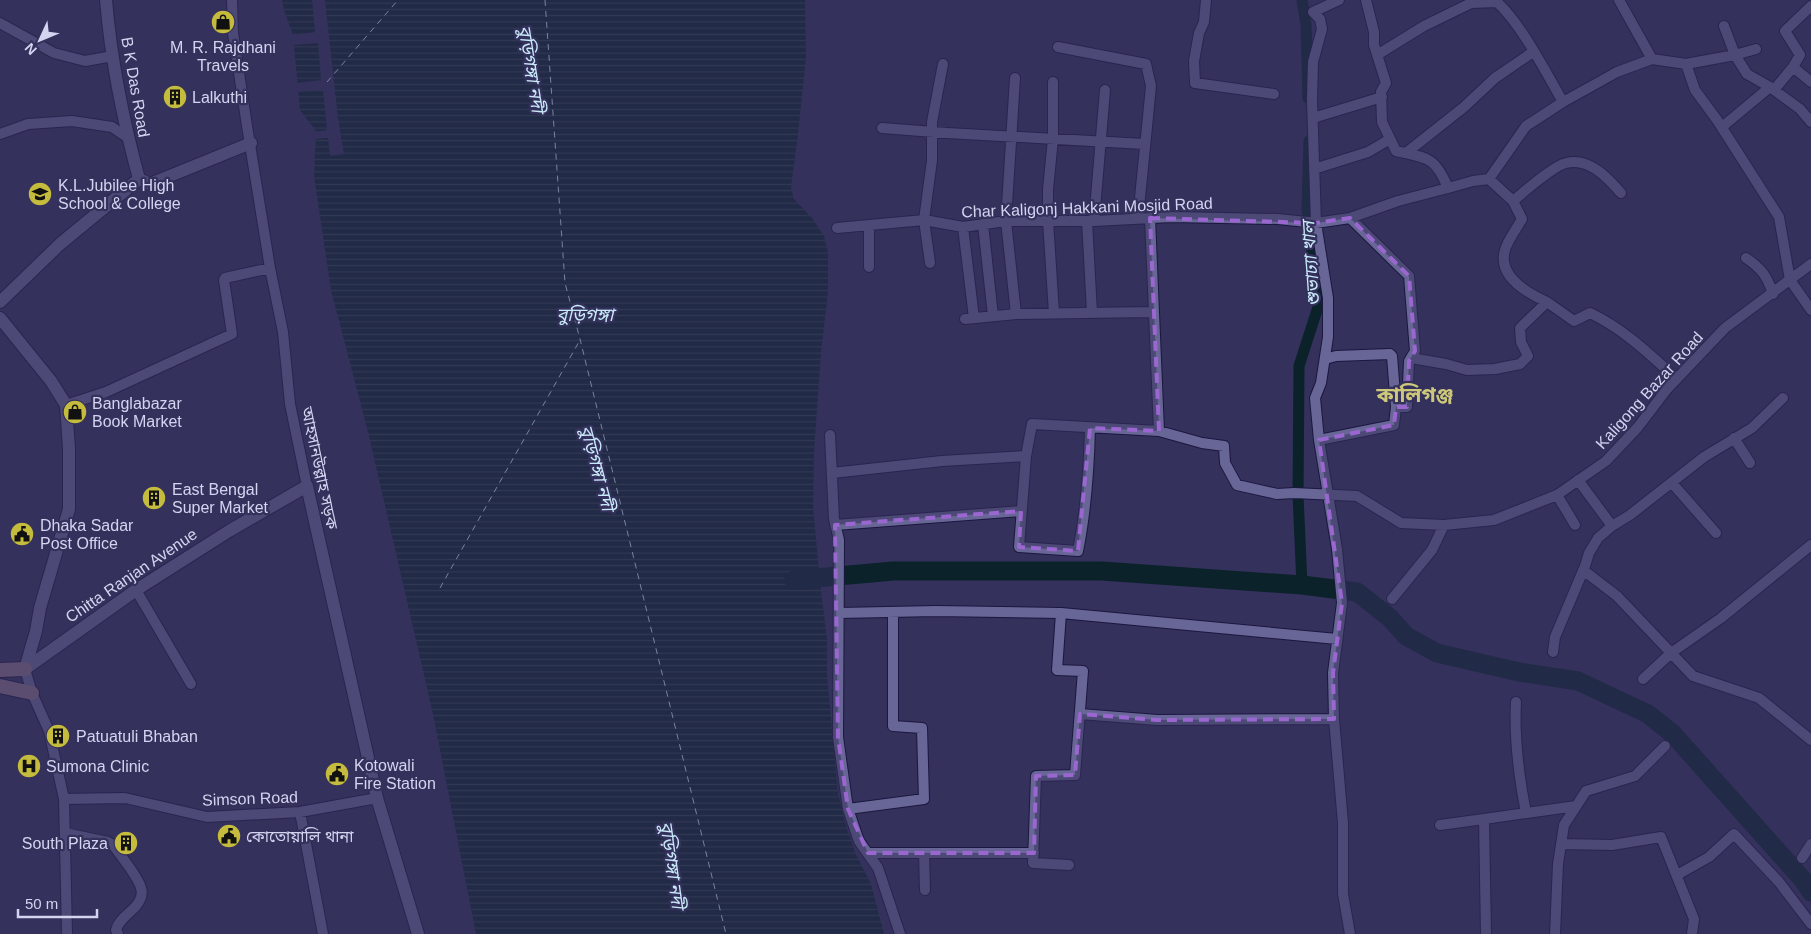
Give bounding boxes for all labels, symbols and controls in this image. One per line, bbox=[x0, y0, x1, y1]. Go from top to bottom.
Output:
shop icon: M. R. Rajdhani Travels bbox=[210, 9, 236, 35]
north arrow bbox=[15, 15, 65, 65]
water label: বুড়িগঙ্গা নদী bbox=[513, 24, 549, 117]
street label: B K Das Road bbox=[118, 36, 153, 138]
place label: M. R. Rajdhani Travels bbox=[170, 39, 276, 74]
text: N bbox=[21, 40, 40, 58]
building icon: Lalkuthi bbox=[162, 84, 188, 110]
place label: Lalkuthi bbox=[192, 89, 247, 106]
place label: K.L.Jubilee High School & College bbox=[58, 177, 181, 212]
school or university icon: K.L.Jubilee High School & College bbox=[27, 181, 53, 207]
street label: Char Kaligonj Hakkani Mosjid Road bbox=[961, 195, 1213, 220]
water label: শুভাঢ্যা খাল bbox=[1298, 217, 1324, 307]
water label: বুড়িগঙ্গা bbox=[556, 304, 617, 326]
street label: Kaligong Bazar Road bbox=[1592, 328, 1706, 452]
district label: কালিগঞ্জ bbox=[1375, 383, 1454, 406]
place label: Banglabazar Book Market bbox=[92, 395, 183, 430]
shop icon: Banglabazar Book Market bbox=[62, 399, 88, 425]
street label: আহসানউল্লাহ সড়ক bbox=[298, 404, 342, 532]
water label: বুড়িগঙ্গা নদী bbox=[575, 423, 620, 516]
place label: East Bengal Super Market bbox=[172, 481, 269, 516]
building icon: East Bengal Super Market bbox=[141, 485, 167, 511]
place label: Dhaka Sadar Post Office bbox=[40, 517, 134, 552]
public building icon: Dhaka Sadar Post Office bbox=[9, 521, 35, 547]
street label: Chitta Ranjan Avenue bbox=[62, 525, 200, 626]
building icon: Patuatuli Bhaban bbox=[45, 723, 71, 749]
place label: Patuatuli Bhaban bbox=[76, 728, 198, 745]
hospital icon: Sumona Clinic bbox=[16, 753, 42, 779]
place label: Kotowali Fire Station bbox=[354, 757, 436, 792]
place label: Sumona Clinic bbox=[46, 758, 149, 775]
public building icon: Kotowali Fire Station bbox=[324, 761, 350, 787]
street label: Simson Road bbox=[202, 788, 298, 809]
water label: বুড়িগঙ্গা নদী bbox=[655, 820, 689, 913]
public building icon: কোতোয়ালি থানা bbox=[216, 823, 242, 849]
place label: কোতোয়ালি থানা bbox=[246, 827, 354, 845]
building icon: South Plaza bbox=[113, 830, 139, 856]
place label: South Plaza bbox=[22, 835, 108, 852]
scale bar bbox=[18, 886, 96, 918]
text: 50 m bbox=[25, 895, 58, 912]

